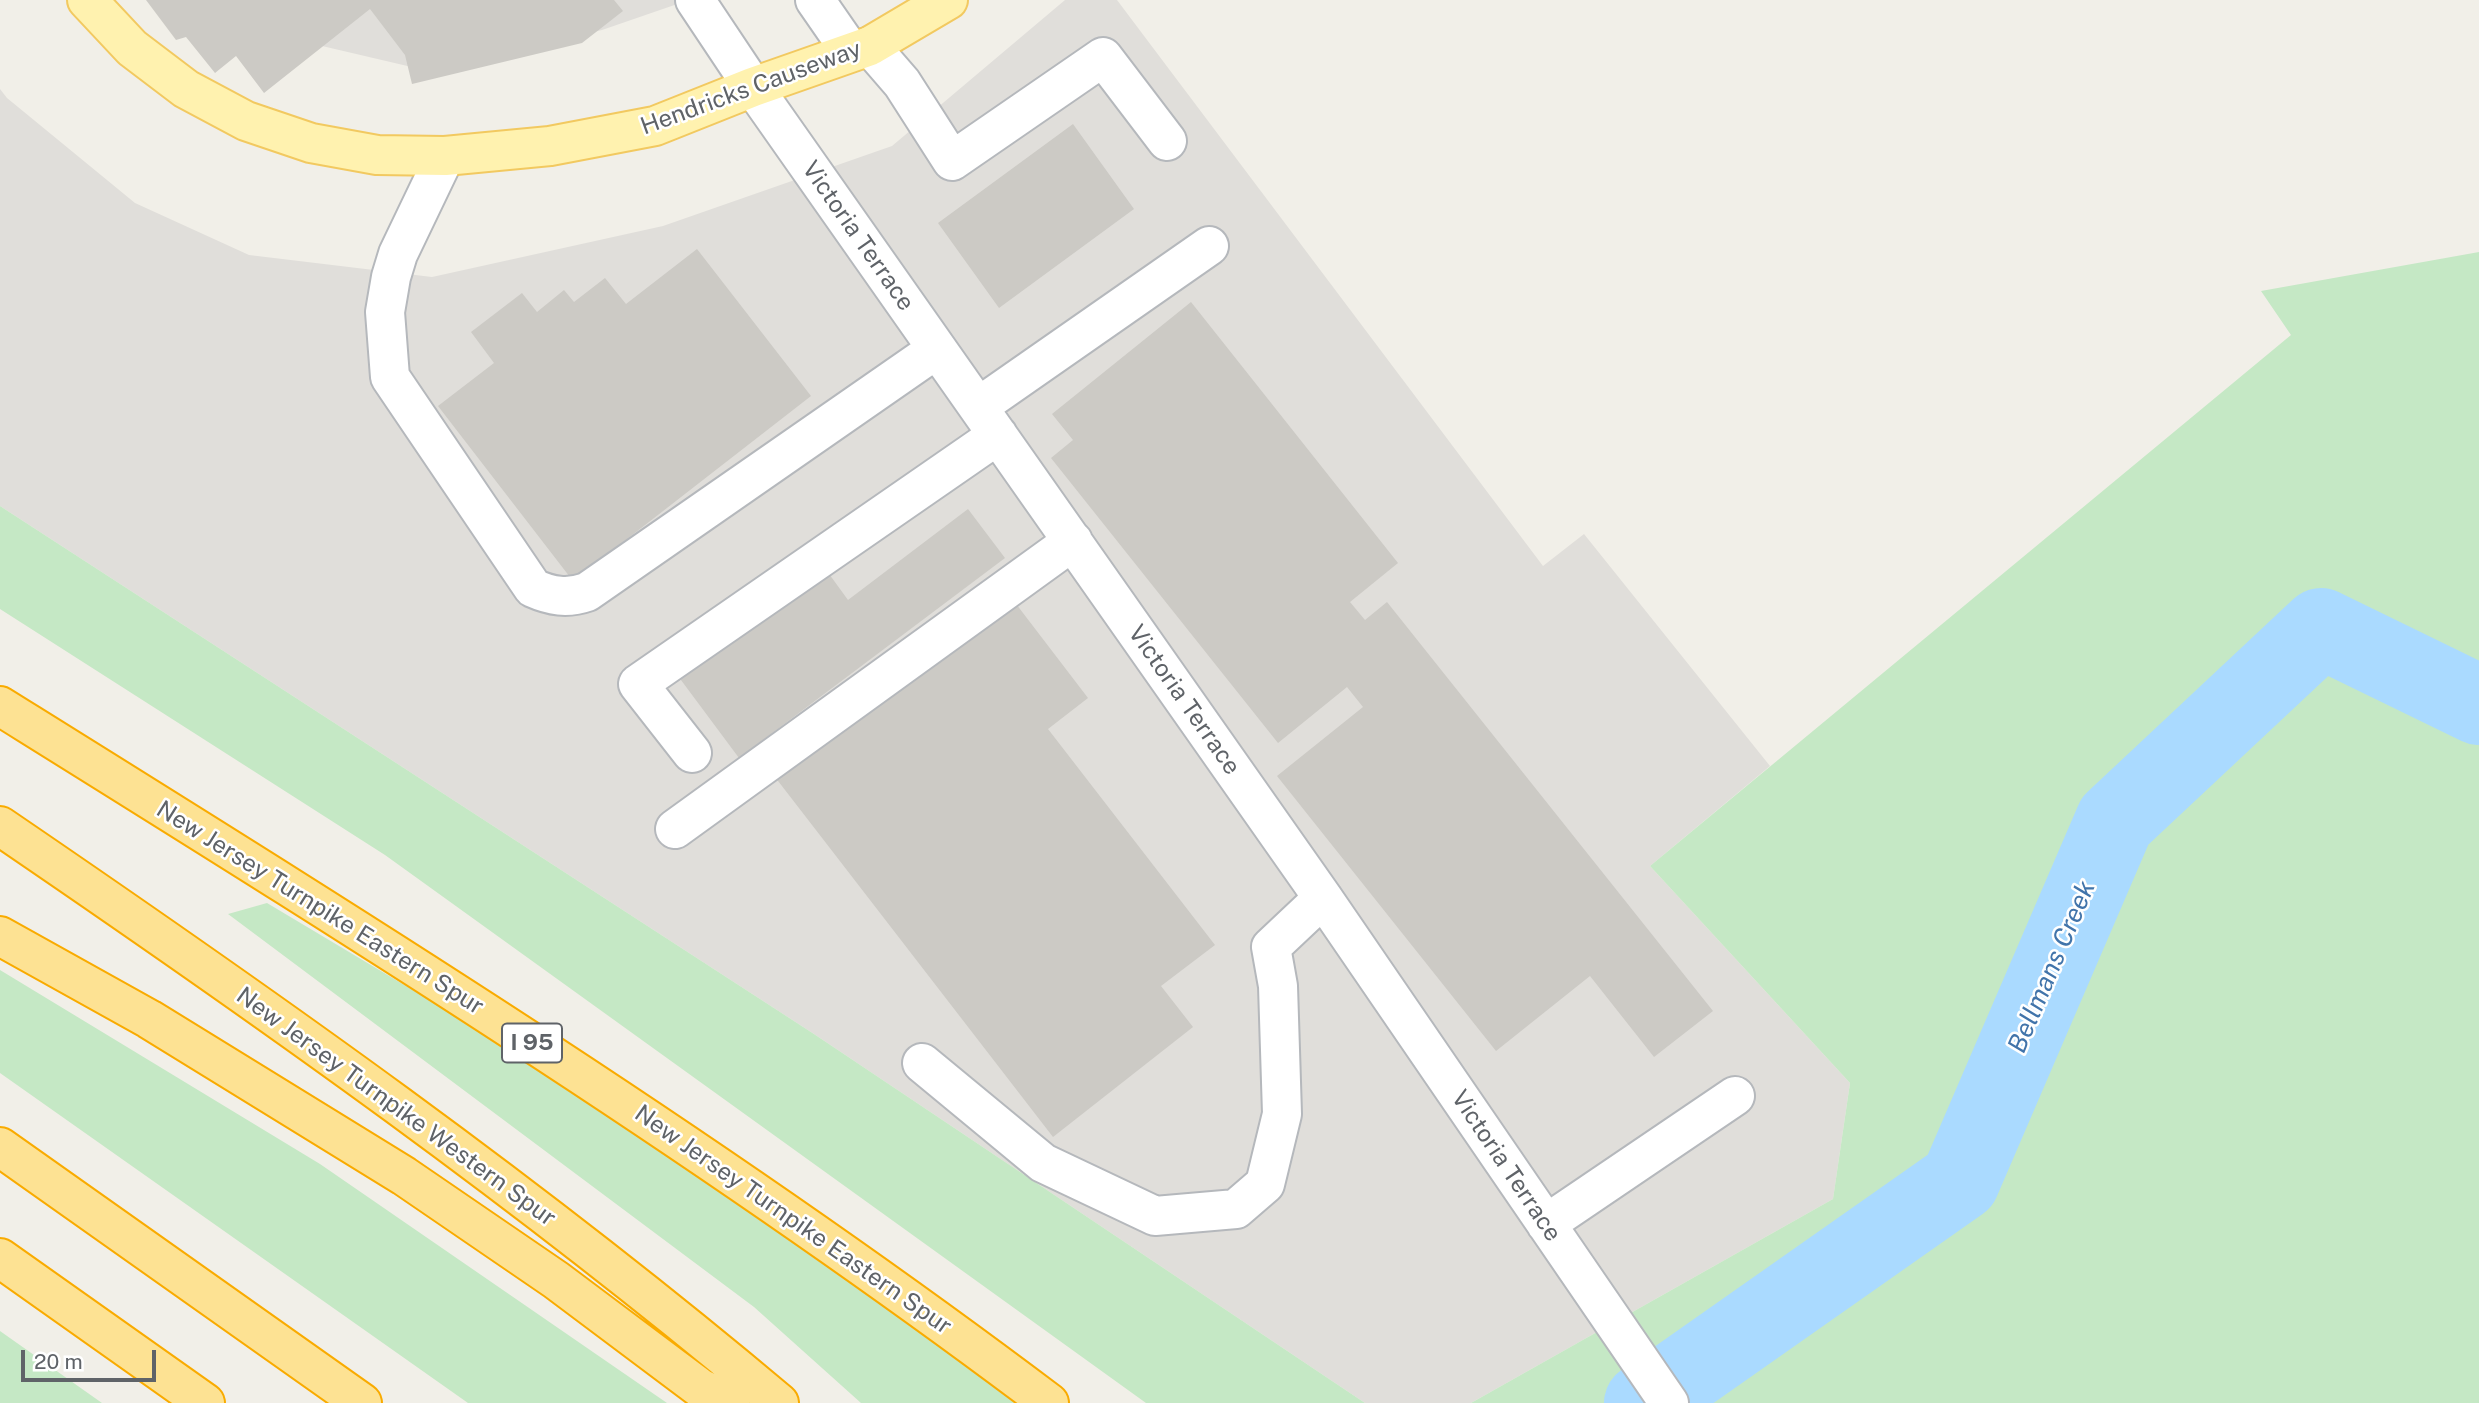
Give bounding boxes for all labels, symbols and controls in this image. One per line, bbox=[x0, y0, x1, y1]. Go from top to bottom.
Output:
street label: Hendricks Causeway bbox=[637, 35, 865, 141]
street label: Victoria Terrace bbox=[796, 156, 920, 316]
street label: Victoria Terrace bbox=[1122, 620, 1246, 780]
street label: New Jersey Turnpike Eastern Spur bbox=[151, 795, 489, 1021]
water label: Bellmans Creek bbox=[2002, 876, 2102, 1058]
street label: New Jersey Turnpike Western Spur bbox=[231, 981, 561, 1233]
road number: I 95 bbox=[502, 1024, 562, 1062]
street label: Victoria Terrace bbox=[1445, 1085, 1567, 1247]
street label: New Jersey Turnpike Eastern Spur bbox=[629, 1099, 957, 1341]
scale bar bbox=[24, 1336, 159, 1380]
text: 20 m bbox=[34, 1349, 83, 1374]

